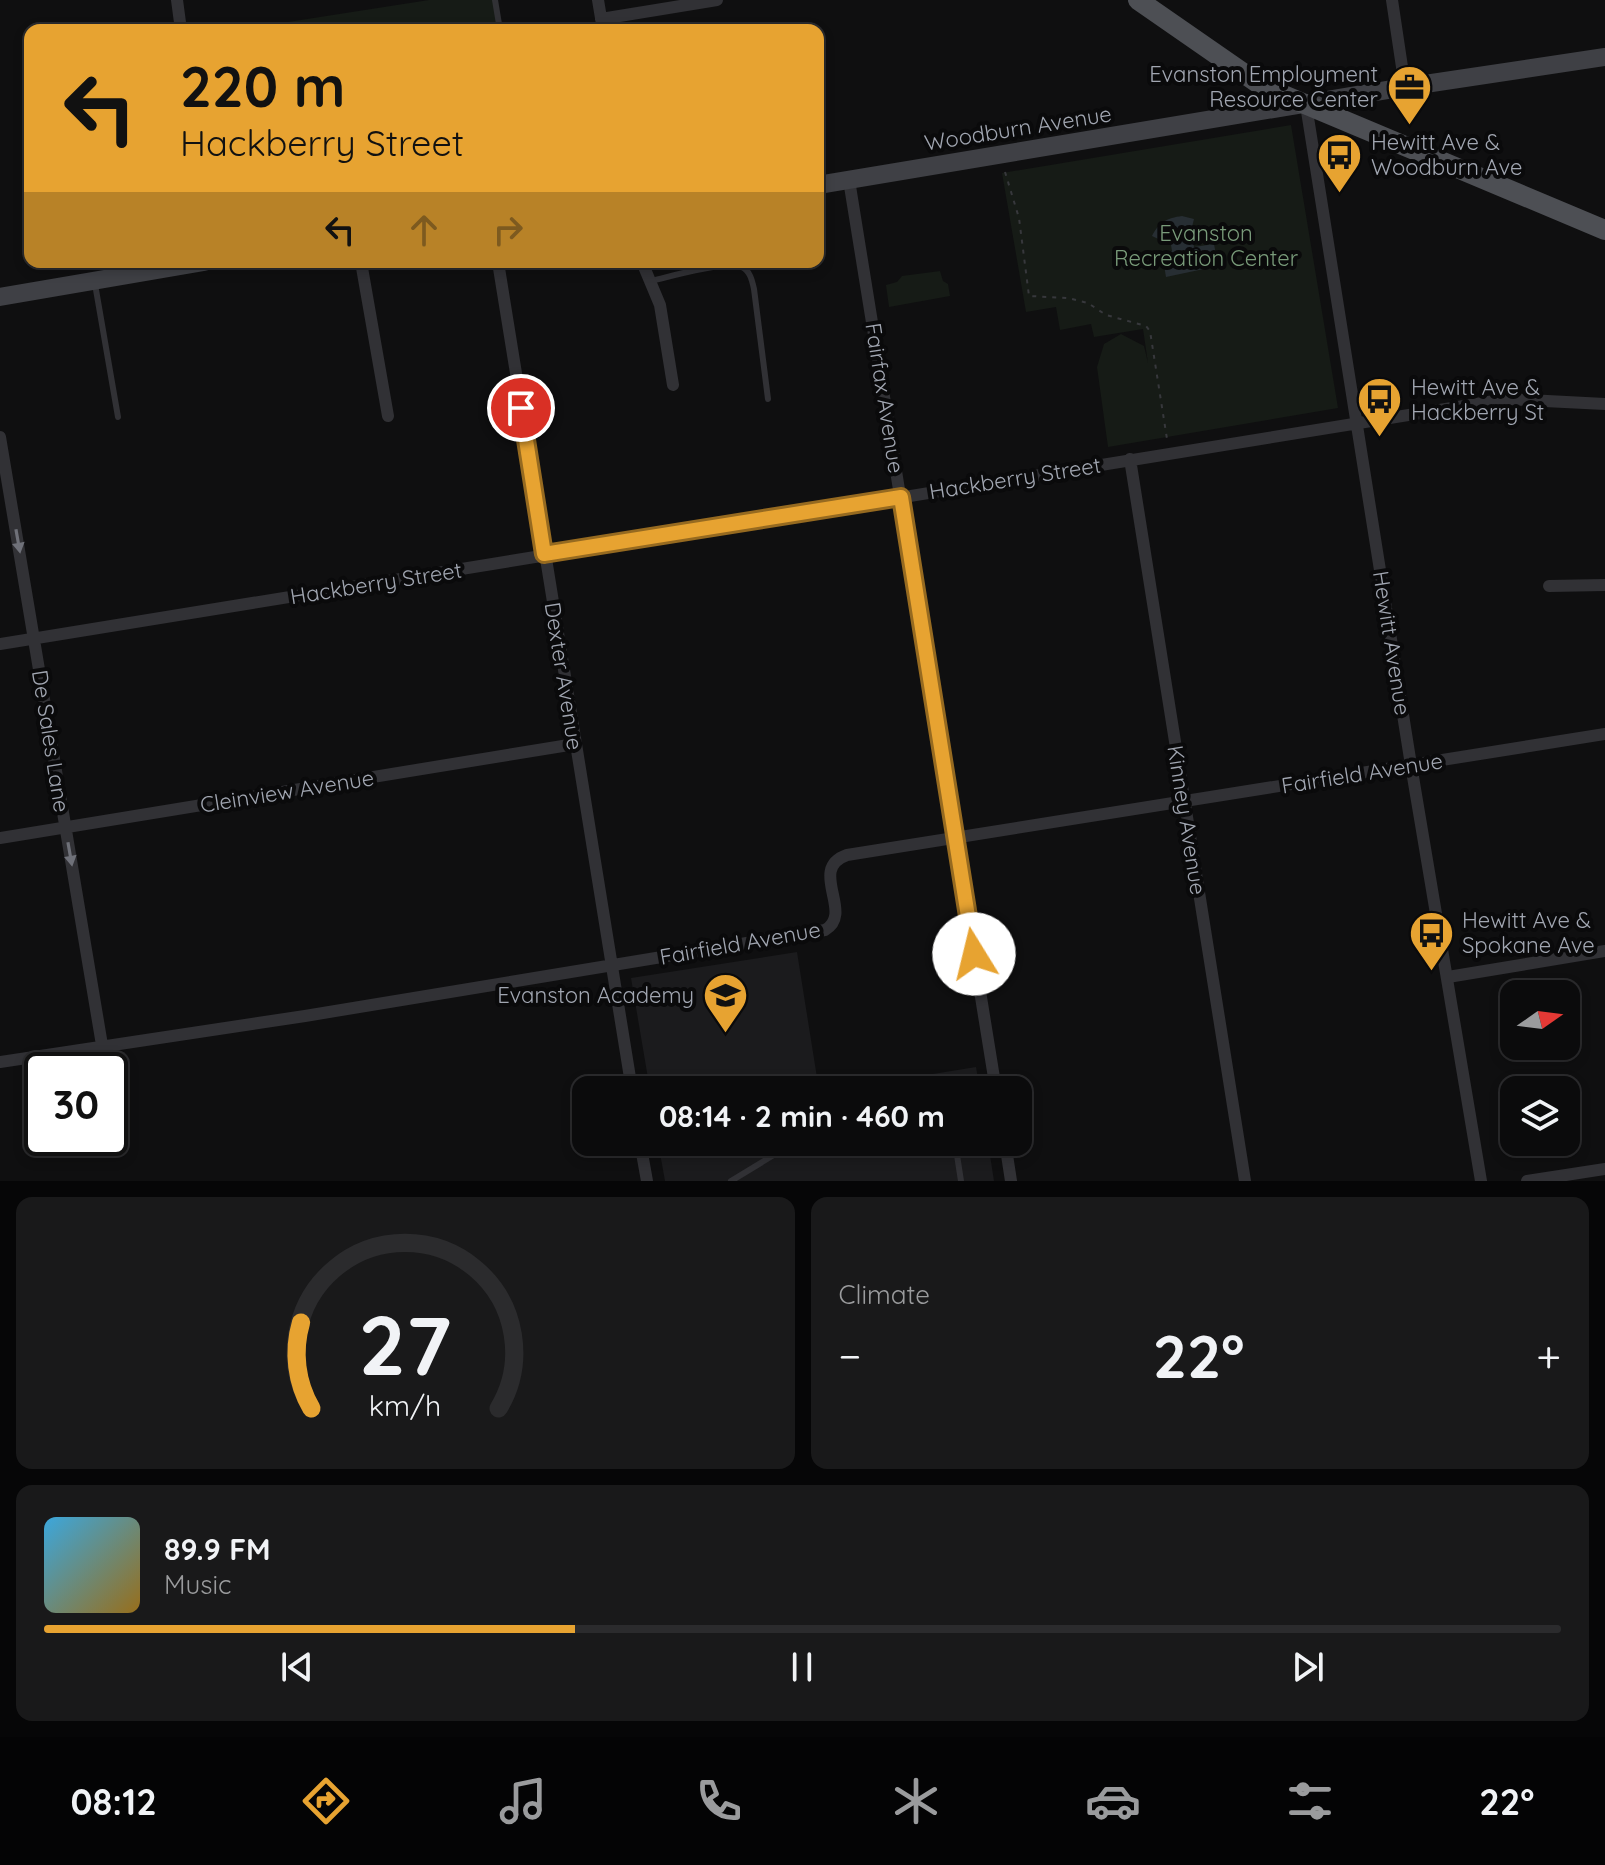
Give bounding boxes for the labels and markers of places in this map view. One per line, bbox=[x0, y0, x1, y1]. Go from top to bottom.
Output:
place label: Evanston Employment Resource Center bbox=[1149, 60, 1379, 113]
office icon: Evanston Employment Resource Center bbox=[1385, 63, 1433, 126]
place label: Hewitt Ave & Woodburn Ave bbox=[1371, 128, 1522, 181]
bus stop icon: Hewitt Ave & Woodburn Ave bbox=[1316, 131, 1364, 194]
place label: Hewitt Ave & Hackberry St bbox=[1411, 373, 1544, 426]
pin bbox=[487, 374, 555, 442]
bus stop icon: Hewitt Ave & Hackberry St bbox=[1356, 376, 1404, 439]
place label: Hewitt Ave & Spokane Ave bbox=[1462, 906, 1595, 959]
bus stop icon: Hewitt Ave & Spokane Ave bbox=[1407, 909, 1455, 972]
school or university icon: Evanston Academy bbox=[701, 971, 749, 1034]
place label: Evanston Academy bbox=[497, 981, 694, 1009]

